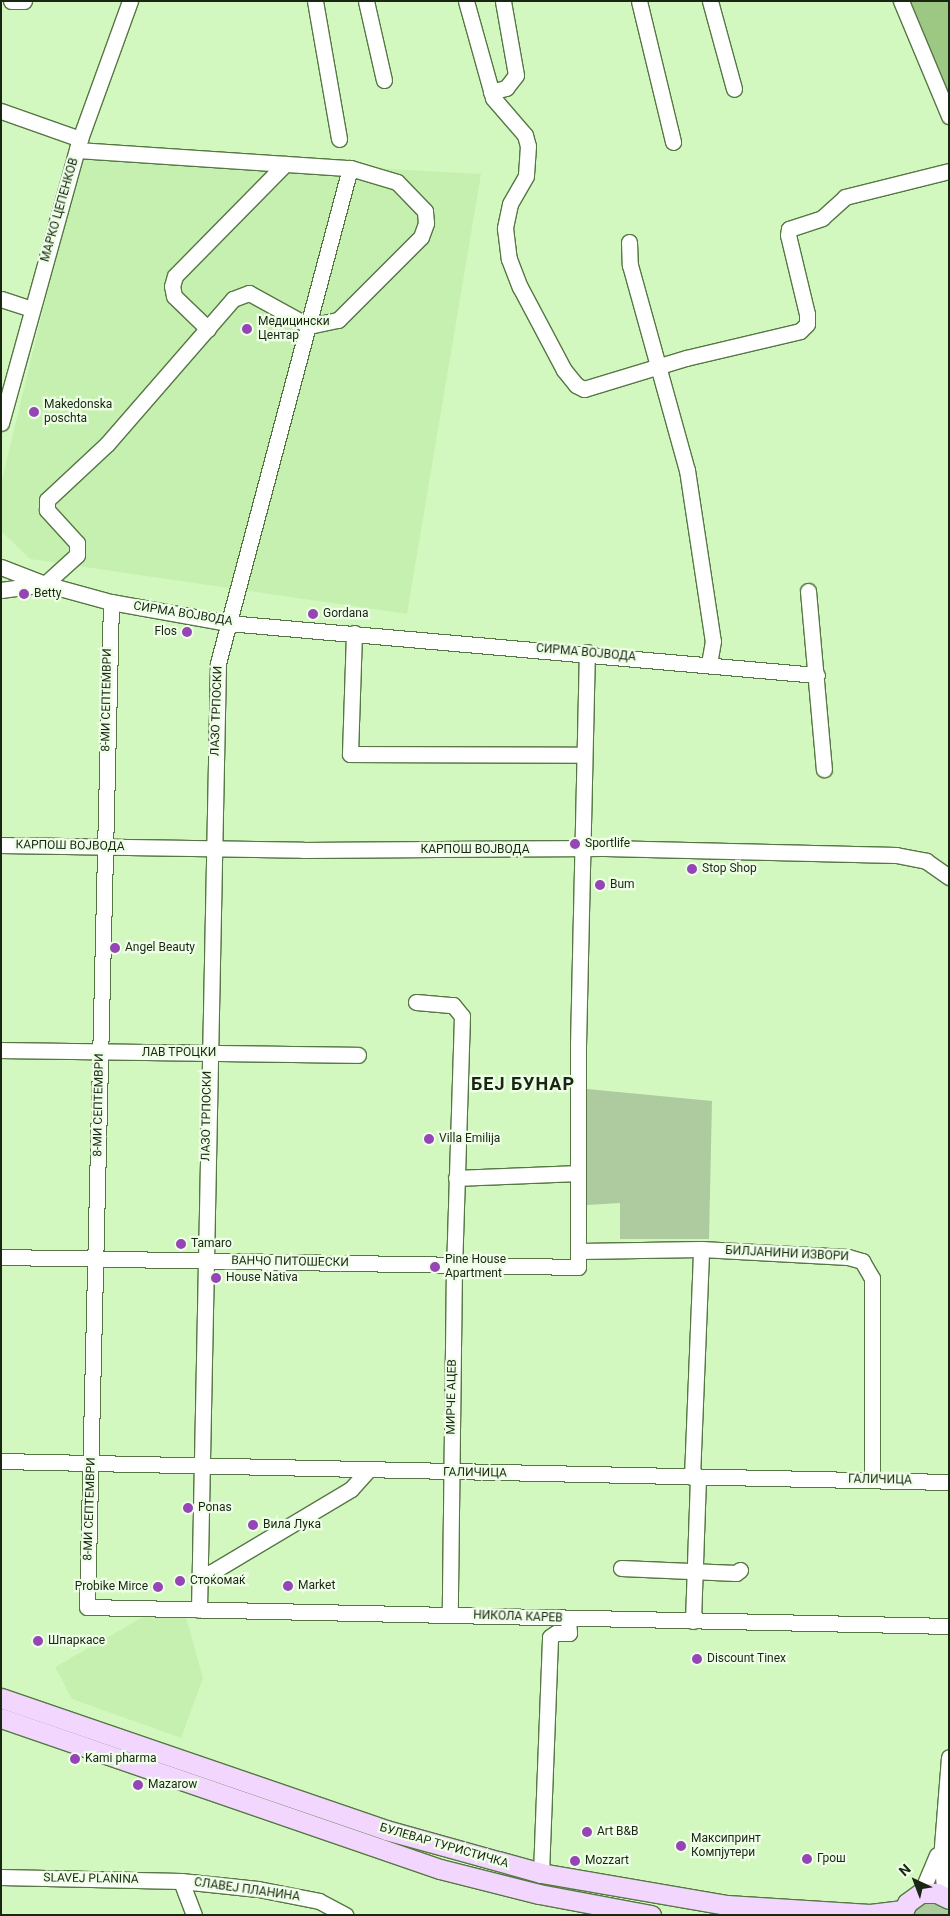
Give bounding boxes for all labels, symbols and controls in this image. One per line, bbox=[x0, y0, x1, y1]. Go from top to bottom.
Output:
street label: МАРКО ЦЕПЕНКОВ bbox=[38, 156, 82, 264]
place label: Медицински Центар bbox=[258, 315, 330, 343]
marker: Медицински Центар bbox=[240, 322, 254, 336]
place label: Makedonska poschta bbox=[44, 398, 112, 426]
marker: Makedonska poschta bbox=[28, 406, 40, 418]
place label: Betty bbox=[34, 587, 61, 601]
marker: Betty bbox=[18, 588, 30, 600]
street label: СИРМА ВОЈВОДА bbox=[132, 599, 234, 629]
place label: Gordana bbox=[323, 607, 368, 621]
marker: Gordana bbox=[307, 608, 319, 620]
place label: Flos bbox=[154, 625, 177, 639]
marker: Flos bbox=[181, 626, 193, 638]
street label: СИРМА ВОЈВОДА bbox=[535, 641, 637, 665]
street label: 8-МИ СЕПТЕМВРИ bbox=[99, 648, 115, 752]
street label: ЛАЗО ТРПОСКИ bbox=[208, 666, 226, 756]
place label: Sportlife bbox=[585, 837, 630, 851]
street label: КАРПОШ ВОЈВОДА bbox=[15, 838, 125, 854]
marker: Sportlife bbox=[569, 838, 581, 850]
street label: КАРПОШ ВОЈВОДА bbox=[420, 843, 530, 857]
place label: Stop Shop bbox=[702, 862, 757, 876]
marker: Stop Shop bbox=[686, 863, 698, 875]
place label: Bum bbox=[610, 878, 635, 892]
marker: Bum bbox=[594, 879, 606, 891]
place label: Angel Beauty bbox=[125, 941, 195, 955]
marker: Angel Beauty bbox=[109, 942, 121, 954]
street label: ЛАВ ТРОЦКИ bbox=[142, 1046, 216, 1060]
street label: 8-МИ СЕПТЕМВРИ bbox=[91, 1053, 107, 1157]
street label: ЛАЗО ТРПОСКИ bbox=[199, 1071, 215, 1161]
district label: БЕЈ БУНАР bbox=[470, 1073, 576, 1095]
place label: Villa Emilija bbox=[439, 1132, 500, 1146]
marker: Villa Emilija bbox=[423, 1133, 435, 1145]
place label: Tamaro bbox=[191, 1237, 232, 1251]
marker: Tamaro bbox=[175, 1238, 187, 1250]
street label: БИЛЈАНИНИ ИЗВОРИ bbox=[725, 1244, 849, 1264]
place label: Pine House Apartment bbox=[445, 1253, 506, 1281]
street label: ВАНЧО ПИТОШЕСКИ bbox=[231, 1254, 349, 1270]
marker: Pine House Apartment bbox=[429, 1261, 441, 1273]
place label: House Nativa bbox=[226, 1271, 298, 1285]
marker: House Nativa bbox=[210, 1272, 222, 1284]
street label: МИРЧЕ АЦЕВ bbox=[444, 1359, 460, 1435]
street label: 8-МИ СЕПТЕМВРИ bbox=[81, 1457, 99, 1561]
street label: ГАЛИЧИЦА bbox=[443, 1465, 507, 1481]
street label: ГАЛИЧИЦА bbox=[848, 1472, 912, 1488]
place label: Ponas bbox=[198, 1501, 232, 1515]
marker: Ponas bbox=[182, 1502, 194, 1514]
place label: Вила Лука bbox=[263, 1518, 321, 1532]
marker: Вила Лука bbox=[247, 1519, 259, 1531]
place label: Стоќомаќ bbox=[190, 1574, 245, 1588]
marker: Стоќомаќ bbox=[174, 1575, 186, 1587]
place label: Market bbox=[298, 1579, 335, 1593]
place label: Probike Mirce bbox=[75, 1580, 148, 1594]
marker: Market bbox=[282, 1580, 294, 1592]
marker: Probike Mirce bbox=[152, 1581, 164, 1593]
street label: НИКОЛА КАРЕВ bbox=[473, 1608, 563, 1626]
place label: Шпаркасе bbox=[48, 1634, 105, 1648]
marker: Шпаркасе bbox=[32, 1635, 44, 1647]
place label: Discount Tinex bbox=[707, 1652, 786, 1666]
marker: Discount Tinex bbox=[691, 1653, 703, 1665]
place label: Kami pharma bbox=[85, 1752, 156, 1766]
marker: Kami pharma bbox=[69, 1753, 81, 1765]
place label: Mazarow bbox=[148, 1778, 197, 1792]
marker: Mazarow bbox=[132, 1779, 144, 1791]
street label: БУЛЕВАР ТУРИСТИЧКА bbox=[378, 1821, 510, 1871]
place label: Art B&B bbox=[597, 1825, 639, 1839]
marker: Art B&B bbox=[581, 1826, 593, 1838]
place label: Максипринт Компјутери bbox=[691, 1832, 761, 1860]
marker: Максипринт Компјутери bbox=[675, 1840, 687, 1852]
place label: Грош bbox=[817, 1852, 846, 1866]
marker: Грош bbox=[801, 1853, 813, 1865]
place label: Mozzart bbox=[585, 1854, 629, 1868]
marker: Mozzart bbox=[569, 1855, 581, 1867]
north arrow bbox=[890, 1856, 940, 1906]
text: N bbox=[896, 1861, 914, 1879]
street label: SLAVEJ PLANINA bbox=[43, 1871, 139, 1887]
street label: СЛАВЕЈ ПЛАНИНА bbox=[193, 1875, 301, 1905]

